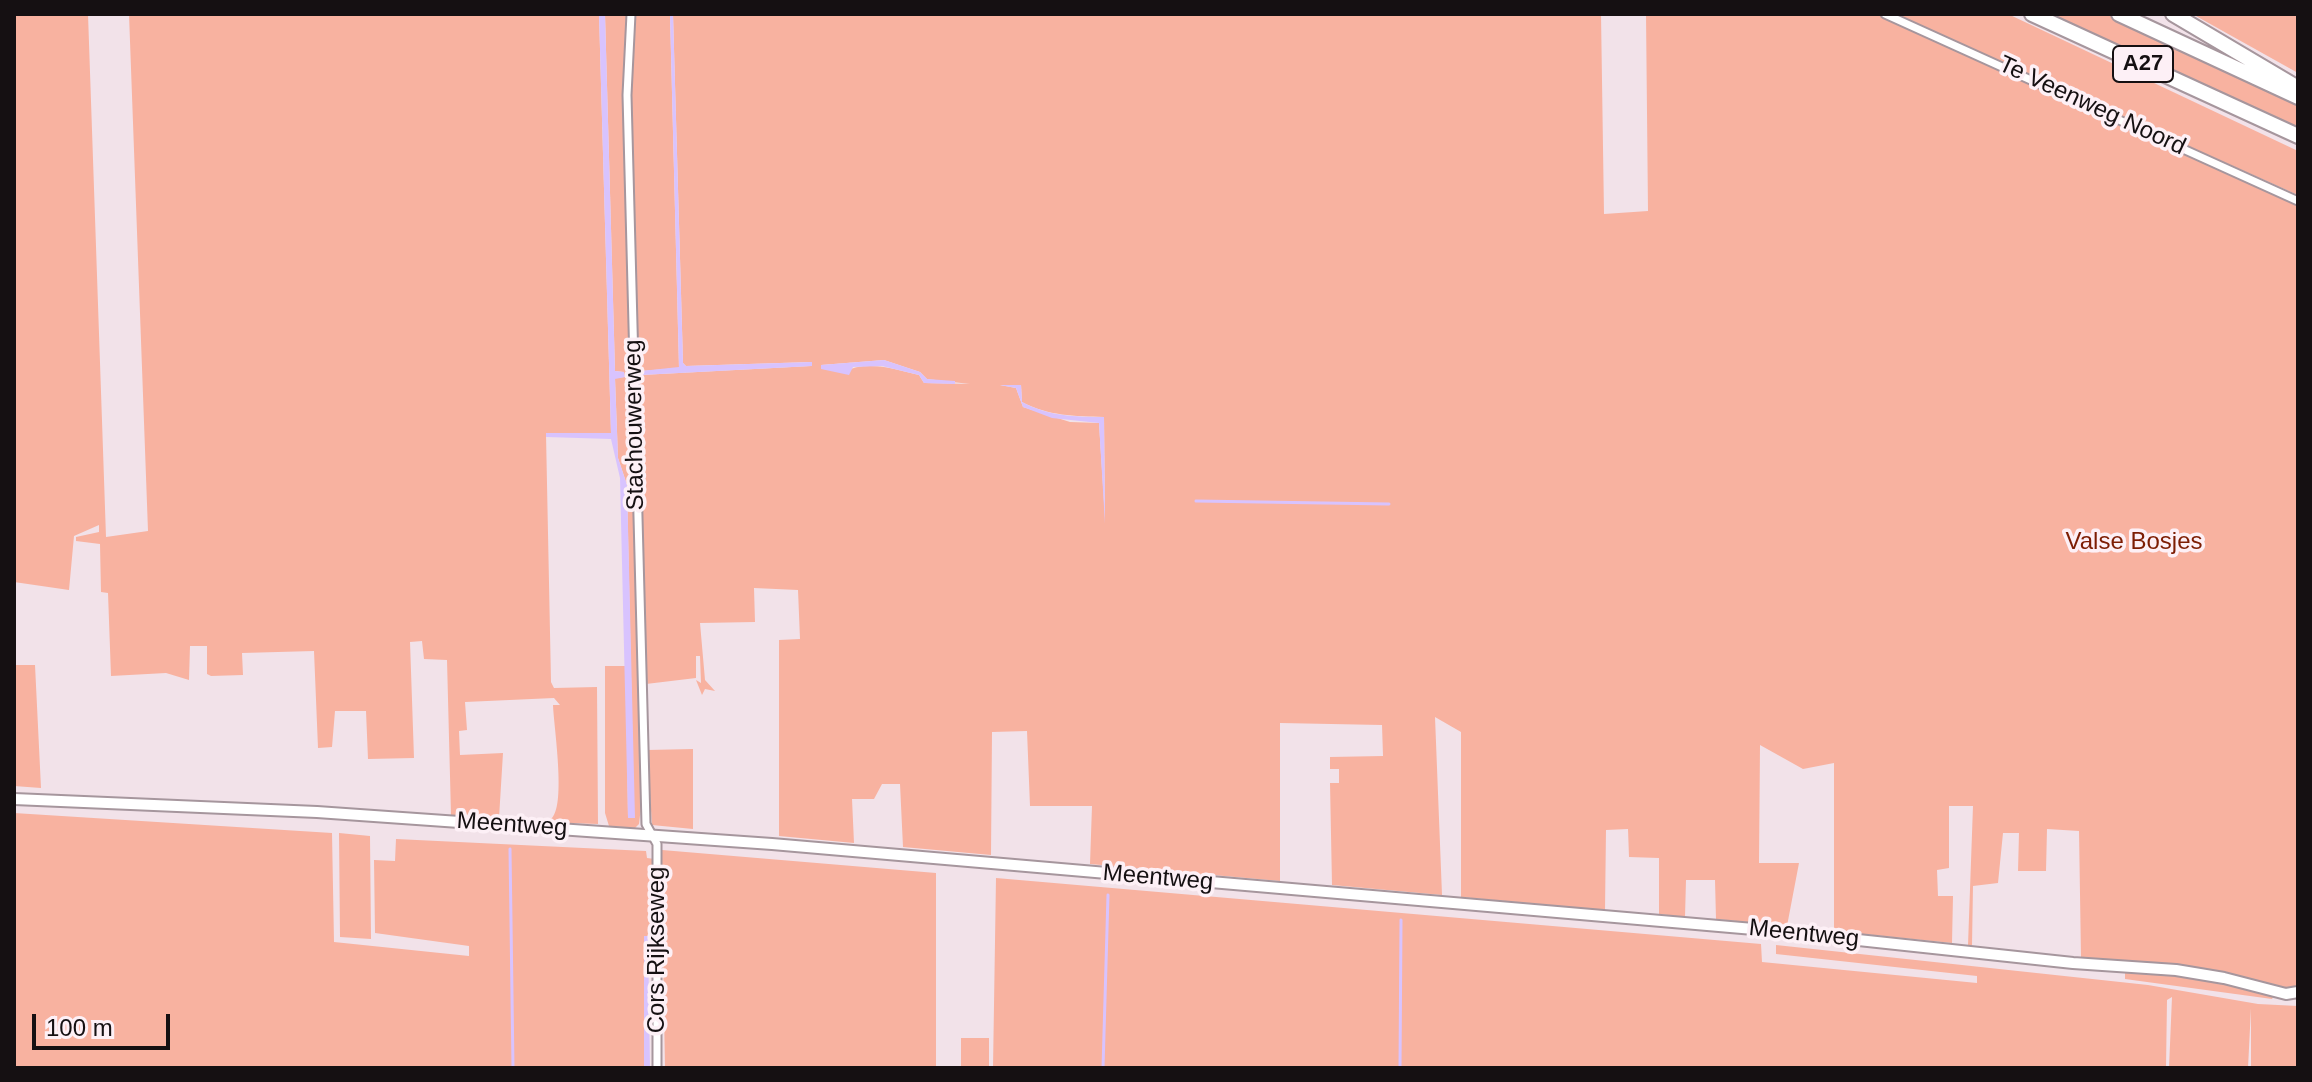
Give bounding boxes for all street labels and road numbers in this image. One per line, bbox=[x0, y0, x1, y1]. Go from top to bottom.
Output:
road number: A27 bbox=[2113, 46, 2173, 82]
street label: Te Veenweg Noord bbox=[1994, 50, 2190, 162]
street label: Stachouwerweg bbox=[619, 339, 651, 511]
street label: Meentweg bbox=[456, 807, 568, 843]
street label: Meentweg bbox=[1102, 859, 1214, 897]
street label: Cors Rijkseweg bbox=[643, 867, 671, 1033]
street label: Meentweg bbox=[1747, 914, 1861, 954]

